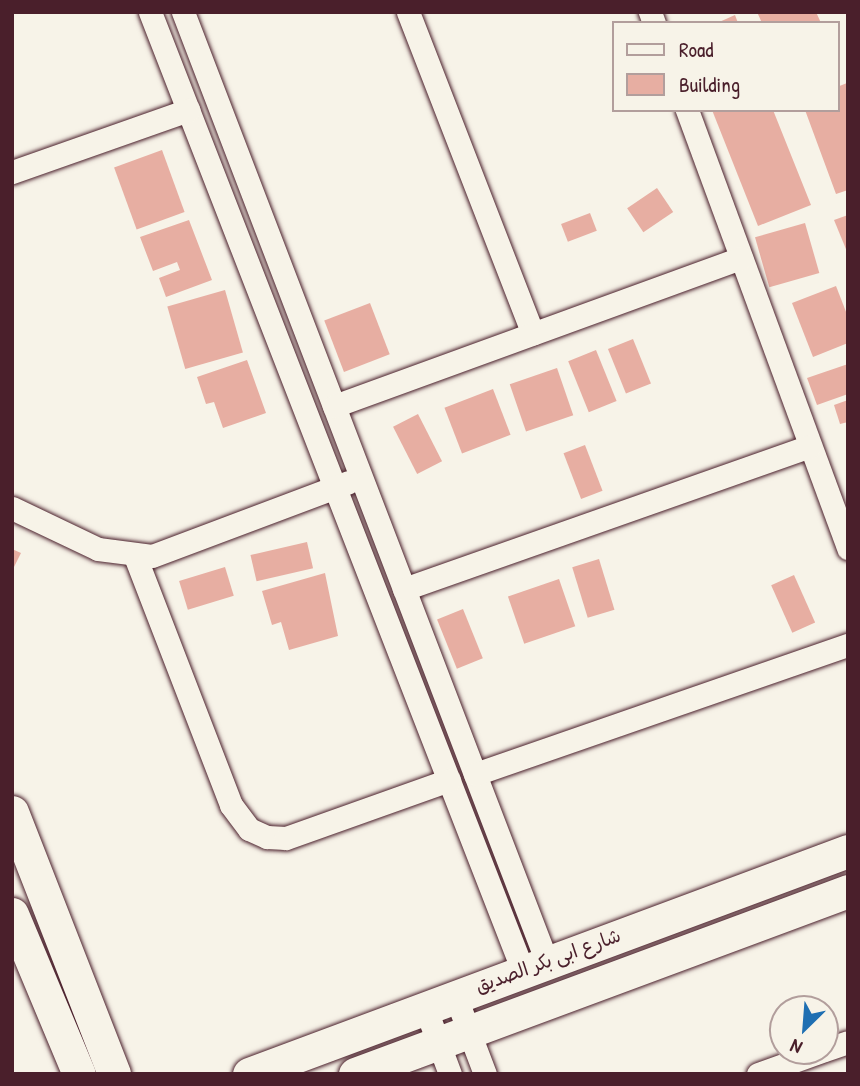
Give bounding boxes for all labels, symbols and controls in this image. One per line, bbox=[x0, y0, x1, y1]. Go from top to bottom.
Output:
legend bbox=[612, 21, 839, 112]
text: Road bbox=[679, 35, 713, 64]
text: Building bbox=[679, 70, 740, 99]
street label: شارع ابى بكر الصديق bbox=[472, 924, 624, 998]
north arrow bbox=[769, 995, 839, 1065]
text: N bbox=[786, 1033, 806, 1061]

